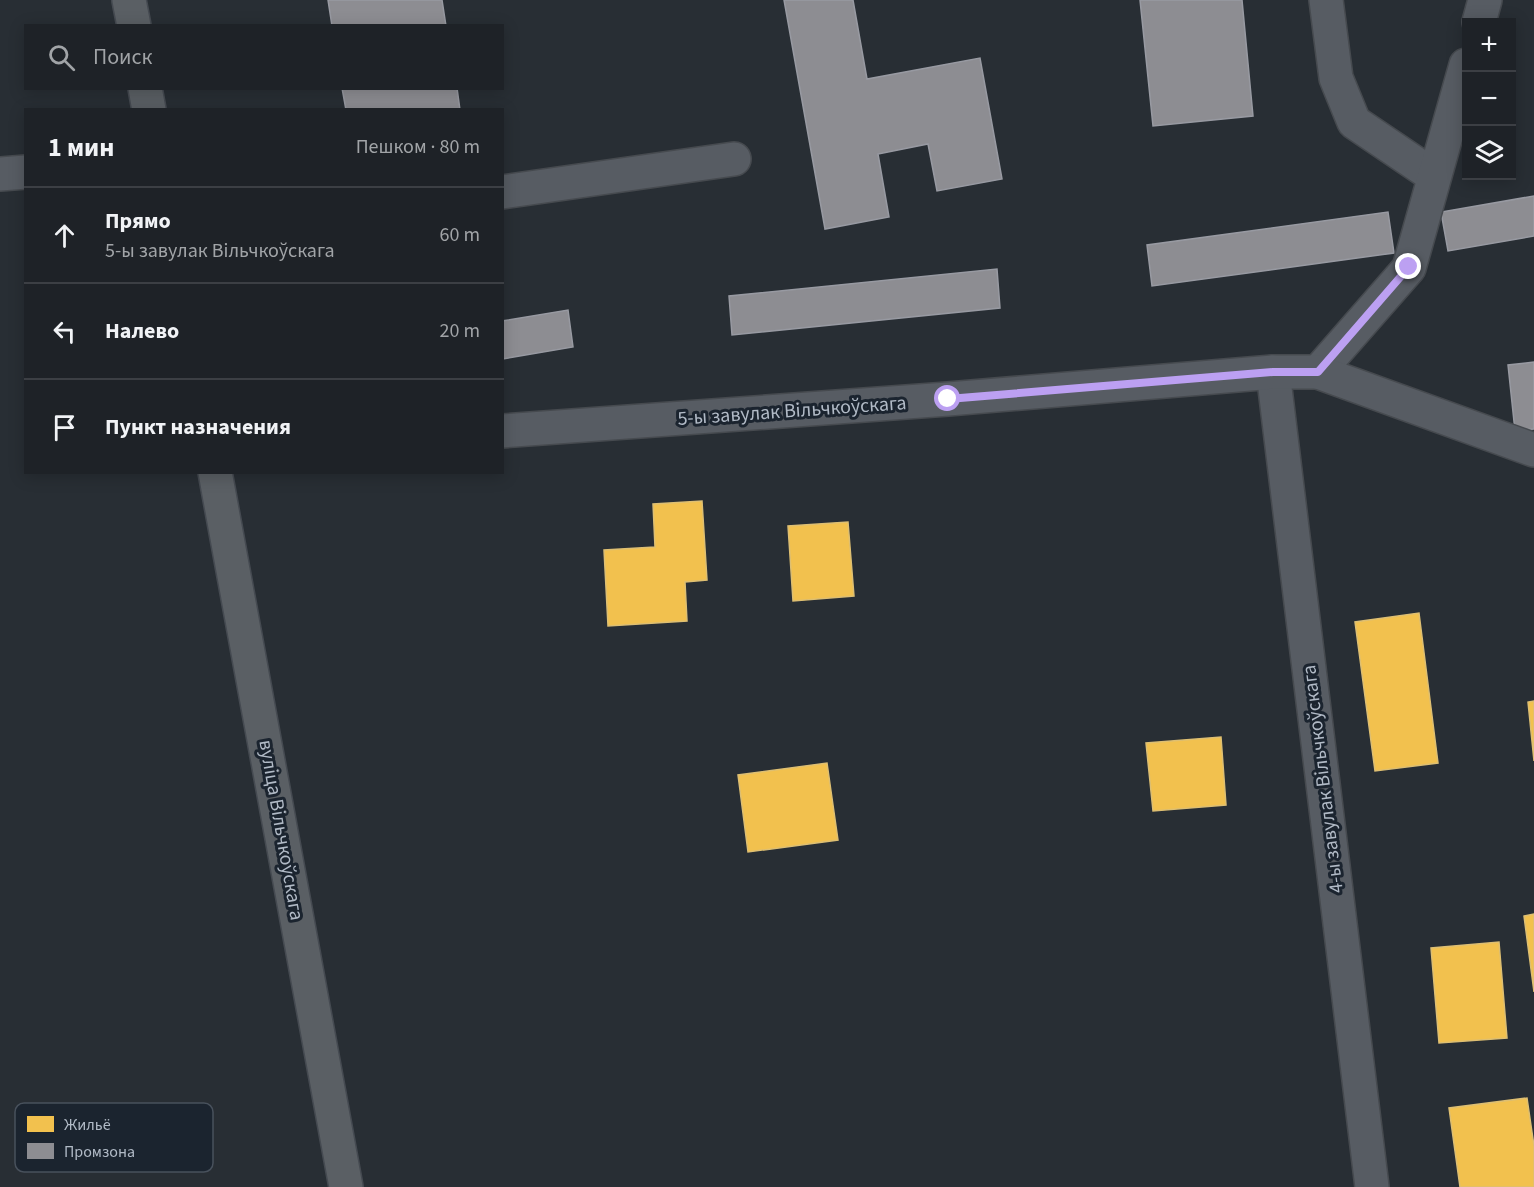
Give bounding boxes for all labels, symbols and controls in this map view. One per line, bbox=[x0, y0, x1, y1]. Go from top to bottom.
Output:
map controls bbox=[1462, 18, 1516, 180]
button: + bbox=[1462, 18, 1516, 72]
search box bbox=[24, 24, 504, 90]
icon: search bbox=[45, 41, 78, 74]
text: Поиск bbox=[93, 41, 152, 73]
button: − bbox=[1462, 72, 1516, 126]
button: layers bbox=[1462, 126, 1516, 180]
text: 1 мин bbox=[48, 129, 114, 166]
text: Пешком · 80 m bbox=[356, 133, 480, 161]
text: Прямо bbox=[105, 205, 171, 237]
icon: ahead bbox=[48, 219, 81, 252]
text: 60 m bbox=[440, 221, 480, 249]
text: 5-ы завулак Вільчкоўскага bbox=[105, 237, 335, 265]
route end bbox=[1395, 253, 1421, 279]
icon: left bbox=[48, 315, 81, 348]
text: Налево bbox=[105, 315, 179, 347]
text: 20 m bbox=[440, 317, 480, 345]
route start bbox=[934, 385, 960, 411]
street label: 5-ы завулак Вільчкоўскага bbox=[677, 389, 907, 433]
icon: arrive bbox=[48, 411, 81, 444]
text: Пункт назначения bbox=[105, 411, 291, 443]
street label: 4-ы завулак Вільчкоўскага bbox=[1295, 663, 1351, 895]
street label: вуліца Вільчкоўскага bbox=[251, 737, 311, 923]
legend bbox=[15, 1103, 213, 1172]
text: Жильё bbox=[64, 1114, 111, 1136]
text: Промзона bbox=[64, 1141, 135, 1163]

